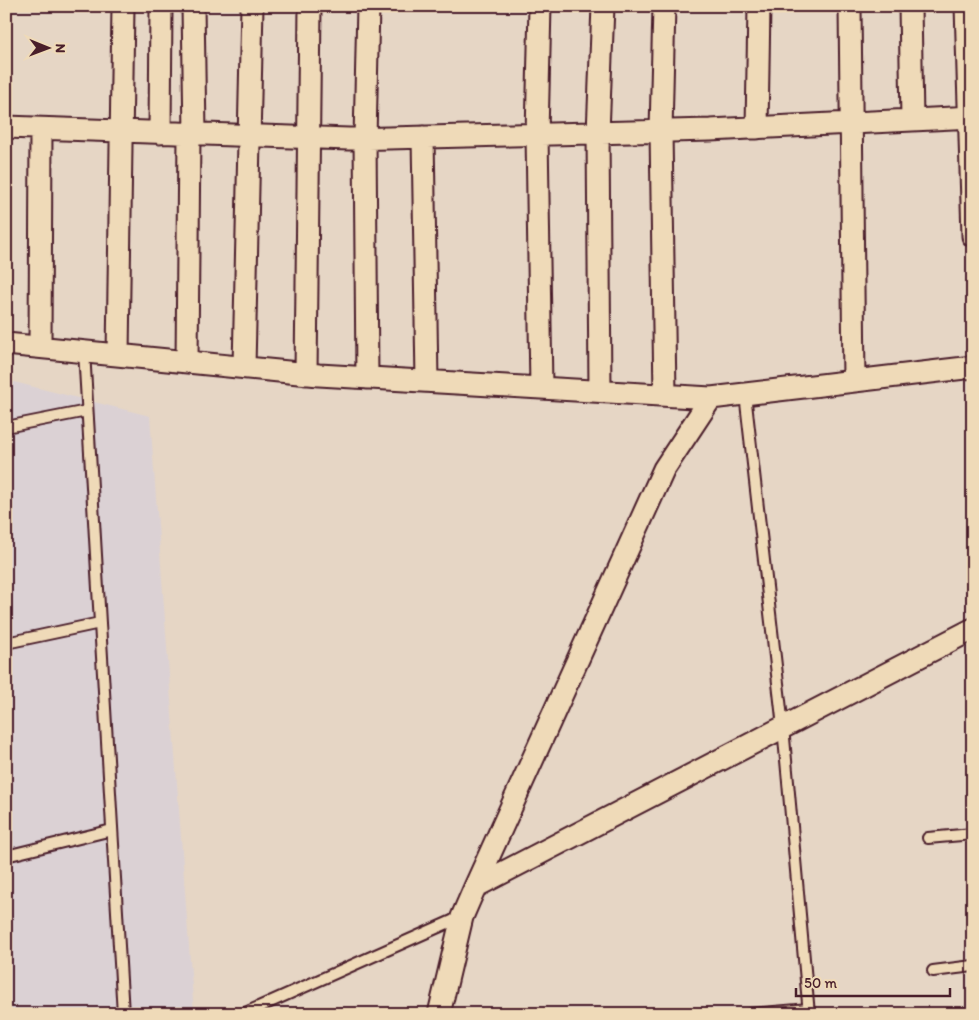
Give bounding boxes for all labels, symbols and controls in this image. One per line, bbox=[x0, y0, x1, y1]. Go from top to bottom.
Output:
north arrow bbox=[22, 22, 72, 72]
text: N bbox=[52, 43, 69, 53]
scale bar bbox=[796, 965, 950, 997]
text: 50 m bbox=[804, 974, 837, 992]

